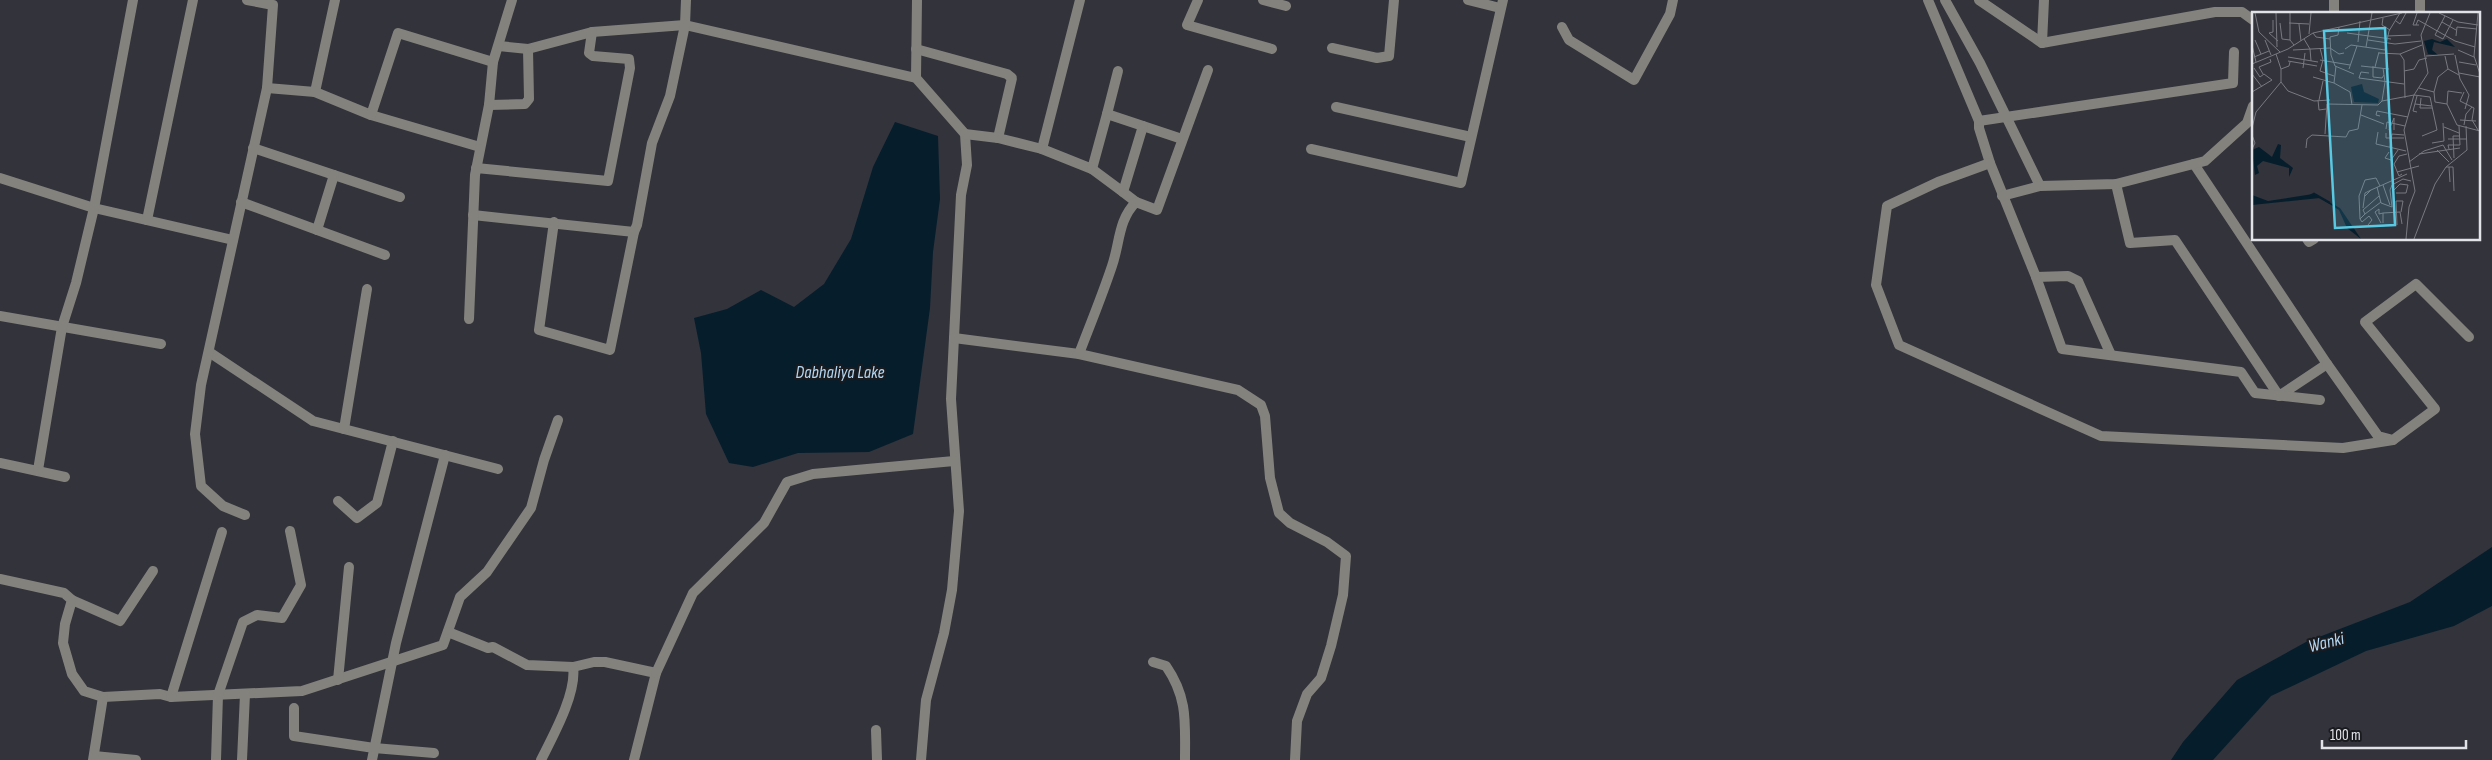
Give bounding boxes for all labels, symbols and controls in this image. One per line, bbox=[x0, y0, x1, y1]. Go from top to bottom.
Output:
inset map bbox=[2252, 12, 2480, 240]
water label: Dabhaliya Lake bbox=[796, 362, 884, 383]
water label: Wanki bbox=[2306, 628, 2347, 657]
scale bar bbox=[2322, 718, 2466, 750]
text: 100 m bbox=[2330, 726, 2361, 745]

